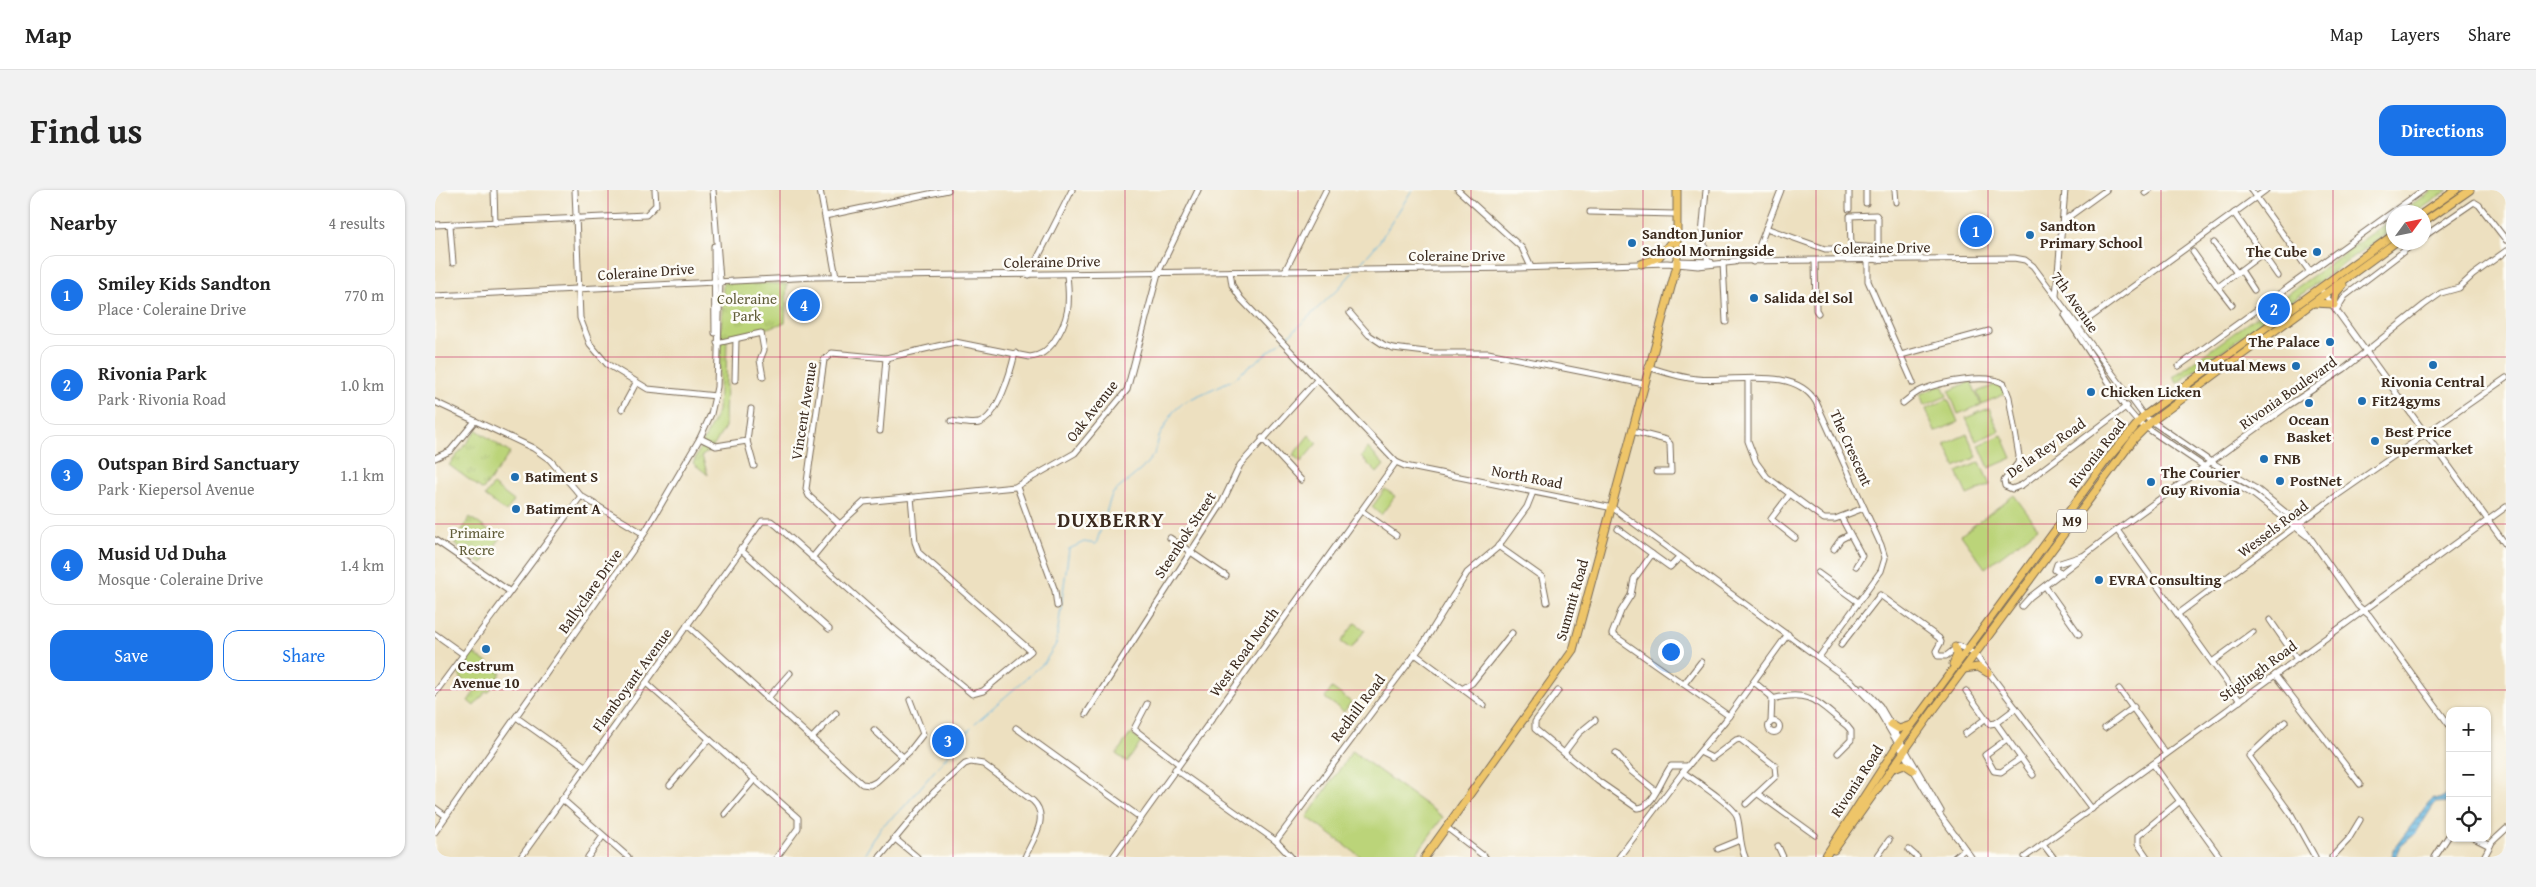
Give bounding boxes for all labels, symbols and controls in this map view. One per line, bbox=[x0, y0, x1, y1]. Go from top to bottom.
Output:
text: Map bbox=[25, 17, 72, 52]
text: Map bbox=[2330, 21, 2363, 48]
text: Layers bbox=[2391, 21, 2440, 48]
text: Share bbox=[2468, 21, 2511, 48]
text: Find us bbox=[30, 105, 143, 156]
button: Directions bbox=[2379, 105, 2506, 156]
north arrow bbox=[2386, 205, 2431, 250]
text: Nearby bbox=[50, 207, 117, 238]
text: 4 results bbox=[328, 211, 385, 235]
pin: 1 bbox=[1960, 212, 1992, 250]
place label: Sandton Primary School bbox=[2040, 215, 2143, 253]
place label: Sandton Junior School Morningside bbox=[1642, 223, 1774, 261]
marker: Sandton Primary School bbox=[2024, 229, 2036, 241]
street label: Coleraine Drive bbox=[1833, 236, 1931, 259]
marker: Sandton Junior School Morningside bbox=[1626, 237, 1638, 249]
place label: The Cube bbox=[2246, 241, 2307, 262]
street label: Coleraine Drive bbox=[1409, 245, 1505, 266]
marker: The Cube bbox=[2311, 246, 2323, 258]
street label: Coleraine Drive bbox=[1003, 250, 1101, 273]
street label: Coleraine Drive bbox=[597, 258, 695, 285]
street label: 7th Avenue bbox=[2047, 267, 2104, 337]
text: Smiley Kids Sandton bbox=[98, 269, 271, 297]
text: 1 bbox=[63, 283, 71, 307]
text: 770 m bbox=[344, 283, 384, 307]
pin: 4 bbox=[788, 286, 820, 324]
place label: Salida del Sol bbox=[1764, 287, 1853, 308]
park label: Coleraine Park bbox=[717, 288, 777, 326]
pin: 2 bbox=[2258, 290, 2290, 328]
marker: Salida del Sol bbox=[1748, 292, 1760, 304]
text: Place · Coleraine Drive bbox=[98, 297, 246, 321]
place label: The Palace bbox=[2249, 331, 2320, 352]
marker: The Palace bbox=[2324, 336, 2336, 348]
street label: Rivonia Boulevard bbox=[2235, 351, 2341, 434]
place label: Mutual Mews bbox=[2197, 355, 2286, 376]
text: Rivonia Park bbox=[98, 359, 207, 387]
marker: Rivonia Central bbox=[2427, 359, 2439, 371]
street label: Vincent Avenue bbox=[785, 360, 822, 462]
marker: Mutual Mews bbox=[2290, 360, 2302, 372]
place label: Rivonia Central bbox=[2381, 371, 2485, 392]
text: 2 bbox=[63, 373, 71, 397]
text: 1.0 km bbox=[340, 373, 384, 397]
street label: Oak Avenue bbox=[1061, 375, 1122, 446]
place label: Chicken Licken bbox=[2101, 381, 2201, 402]
marker: Chicken Licken bbox=[2085, 386, 2097, 398]
text: Park · Rivonia Road bbox=[98, 387, 226, 411]
place label: Fit24gyms bbox=[2372, 390, 2441, 411]
marker: Fit24gyms bbox=[2356, 395, 2368, 407]
marker: Ocean Basket bbox=[2303, 397, 2315, 409]
street label: The Crescent bbox=[1825, 406, 1878, 490]
place label: Ocean Basket bbox=[2287, 409, 2332, 447]
street label: De la Rey Road bbox=[2002, 413, 2089, 483]
street label: Rivonia Road bbox=[2063, 414, 2130, 492]
place label: Best Price Supermarket bbox=[2385, 421, 2473, 459]
marker: Best Price Supermarket bbox=[2369, 435, 2381, 447]
place label: FNB bbox=[2274, 448, 2301, 469]
text: Outspan Bird Sanctuary bbox=[98, 449, 299, 477]
marker: FNB bbox=[2258, 453, 2270, 465]
street label: North Road bbox=[1490, 459, 1564, 494]
place label: The Courier Guy Rivonia bbox=[2161, 462, 2241, 500]
text: 3 bbox=[63, 463, 71, 487]
text: 1.1 km bbox=[340, 463, 384, 487]
place label: Batiment S bbox=[525, 466, 598, 487]
place label: PostNet bbox=[2290, 470, 2342, 491]
marker: Batiment S bbox=[509, 471, 521, 483]
marker: PostNet bbox=[2274, 475, 2286, 487]
marker: The Courier Guy Rivonia bbox=[2145, 476, 2157, 488]
text: Park · Kiepersol Avenue bbox=[98, 477, 254, 501]
street label: Steenbok Street bbox=[1149, 487, 1221, 582]
street label: Wessels Road bbox=[2233, 495, 2312, 562]
place label: Batiment A bbox=[526, 498, 601, 519]
marker: Batiment A bbox=[510, 503, 522, 515]
district label: DUXBERRY bbox=[1057, 505, 1165, 534]
road number: M9 bbox=[2057, 510, 2087, 532]
park label: Primaire Recre bbox=[449, 522, 505, 560]
text: Musid Ud Duha bbox=[98, 539, 227, 567]
street label: Ballyclare Drive bbox=[553, 544, 627, 637]
text: 4 bbox=[63, 553, 71, 577]
text: 1.4 km bbox=[340, 553, 384, 577]
street label: Summit Road bbox=[1550, 557, 1593, 643]
text: Mosque · Coleraine Drive bbox=[98, 567, 263, 591]
place label: EVRA Consulting bbox=[2109, 569, 2221, 590]
marker: EVRA Consulting bbox=[2093, 574, 2105, 586]
street label: West Road North bbox=[1204, 602, 1284, 701]
street label: Flamboyant Avenue bbox=[587, 623, 676, 736]
button: Save bbox=[50, 630, 213, 681]
button: Share bbox=[223, 630, 385, 681]
street label: Stiglingh Road bbox=[2214, 635, 2301, 706]
your location bbox=[1658, 639, 1684, 665]
marker: Cestrum Avenue 10 bbox=[480, 643, 492, 655]
place label: Cestrum Avenue 10 bbox=[452, 655, 520, 693]
street label: Redhill Road bbox=[1325, 670, 1390, 746]
map controls bbox=[2446, 707, 2491, 842]
button: + bbox=[2446, 707, 2491, 752]
pin: 3 bbox=[932, 722, 964, 760]
street label: Rivonia Road bbox=[1825, 741, 1888, 821]
button: − bbox=[2446, 752, 2491, 797]
button: locate bbox=[2446, 797, 2491, 842]

